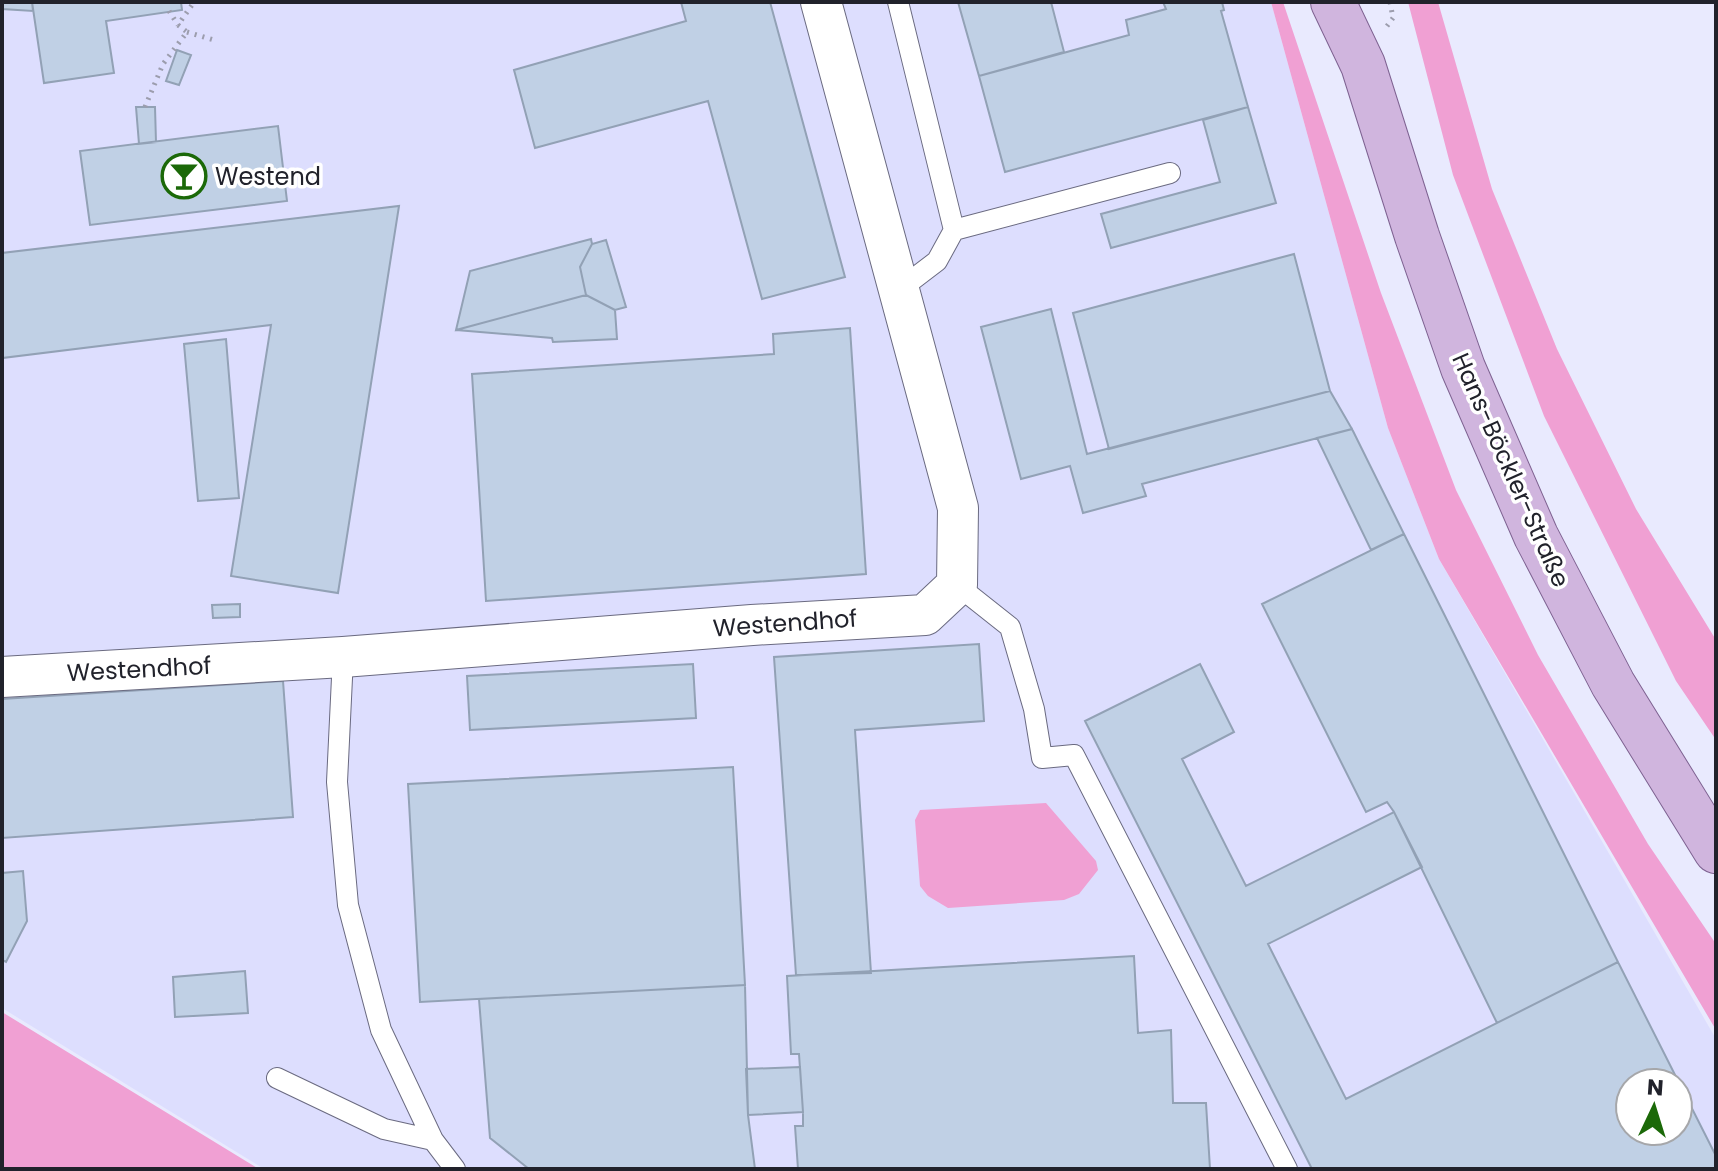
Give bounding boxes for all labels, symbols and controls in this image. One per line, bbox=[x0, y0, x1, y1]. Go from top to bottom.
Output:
bar icon: Westend bbox=[160, 152, 208, 200]
place label: Westend bbox=[215, 160, 321, 193]
street label: Hans-Böckler-Straße bbox=[1444, 348, 1578, 592]
street label: Westendhof bbox=[712, 601, 858, 645]
street label: Westendhof bbox=[66, 649, 212, 689]
north arrow bbox=[1614, 1067, 1694, 1147]
text: N bbox=[1646, 1072, 1665, 1104]

